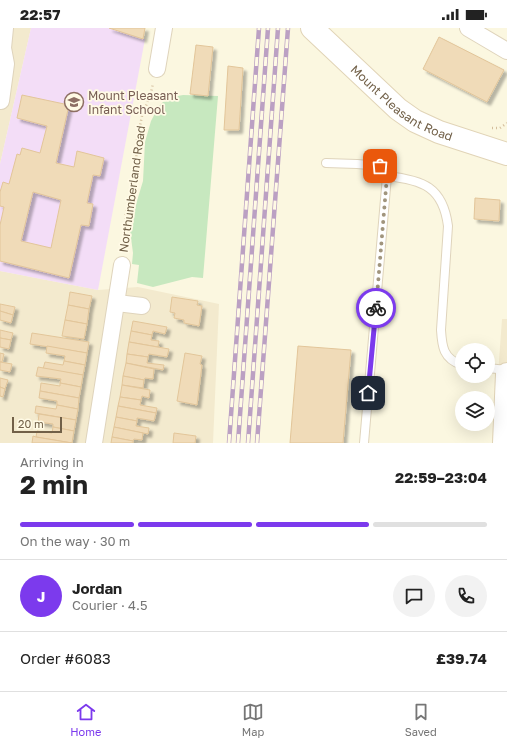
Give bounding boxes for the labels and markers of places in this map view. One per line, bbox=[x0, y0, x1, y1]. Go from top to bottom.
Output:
place label: Mount Pleasant Infant School bbox=[88, 88, 179, 117]
school or university icon: Mount Pleasant Infant School bbox=[63, 91, 85, 113]
pin bbox=[363, 149, 397, 183]
pin bbox=[351, 376, 385, 410]

